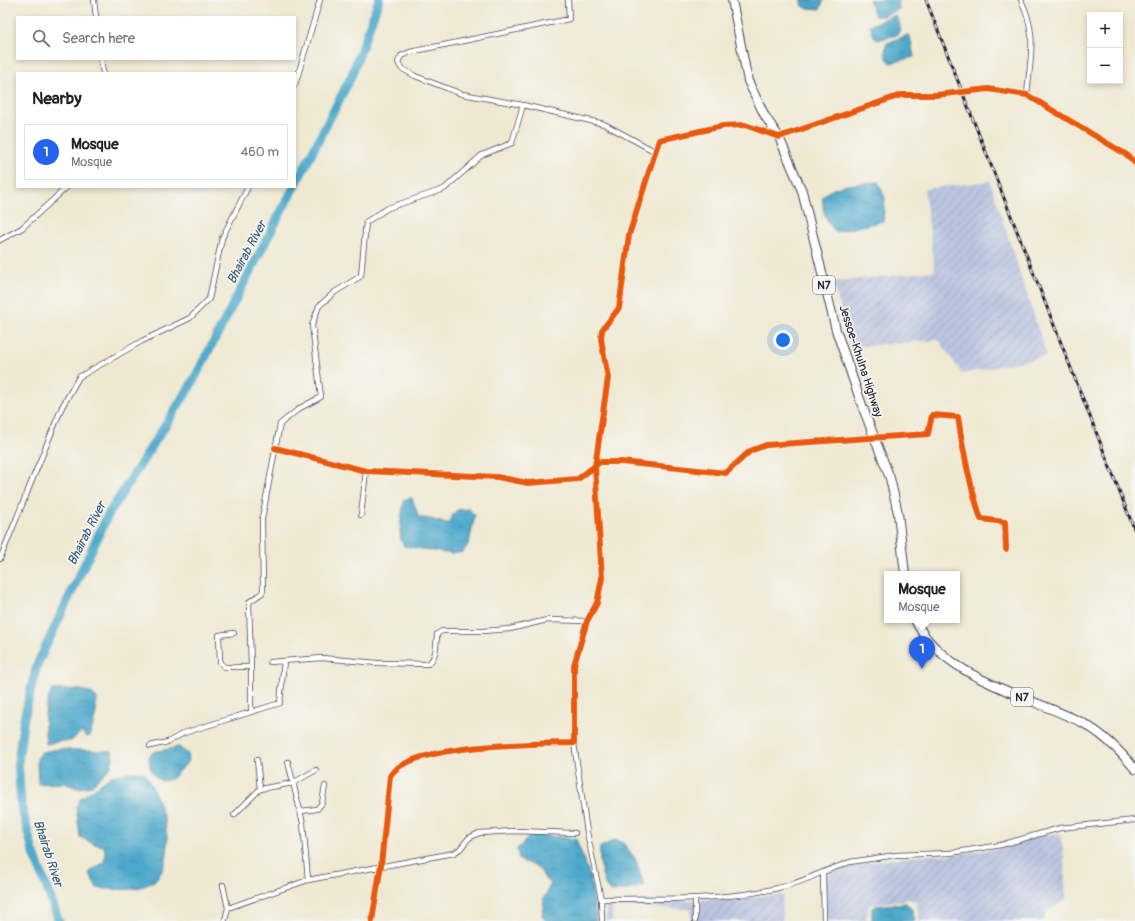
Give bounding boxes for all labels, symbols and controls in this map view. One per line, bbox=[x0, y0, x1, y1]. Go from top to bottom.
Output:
map controls bbox=[1087, 12, 1123, 84]
button: + bbox=[1087, 12, 1123, 48]
search box bbox=[16, 16, 296, 60]
icon: search bbox=[30, 27, 52, 49]
text: Search here bbox=[62, 29, 135, 48]
button: − bbox=[1087, 48, 1123, 84]
text: Nearby bbox=[32, 88, 81, 109]
text: Mosque bbox=[71, 135, 119, 154]
text: 1 bbox=[43, 144, 49, 160]
text: 460 m bbox=[241, 144, 279, 160]
text: Mosque bbox=[71, 154, 112, 170]
water label: Bhairab River bbox=[224, 216, 271, 287]
road number: N7 bbox=[813, 276, 835, 294]
street label: Jessoe-Khulna Highway bbox=[835, 303, 886, 419]
your location bbox=[773, 330, 793, 350]
water label: Bhairab River bbox=[64, 497, 111, 568]
popup bbox=[884, 571, 960, 623]
text: Mosque bbox=[898, 580, 946, 599]
text: Mosque bbox=[898, 599, 939, 615]
pin: 1 bbox=[909, 636, 935, 669]
road number: N7 bbox=[1011, 688, 1033, 706]
water label: Bhairab River bbox=[30, 818, 67, 891]

